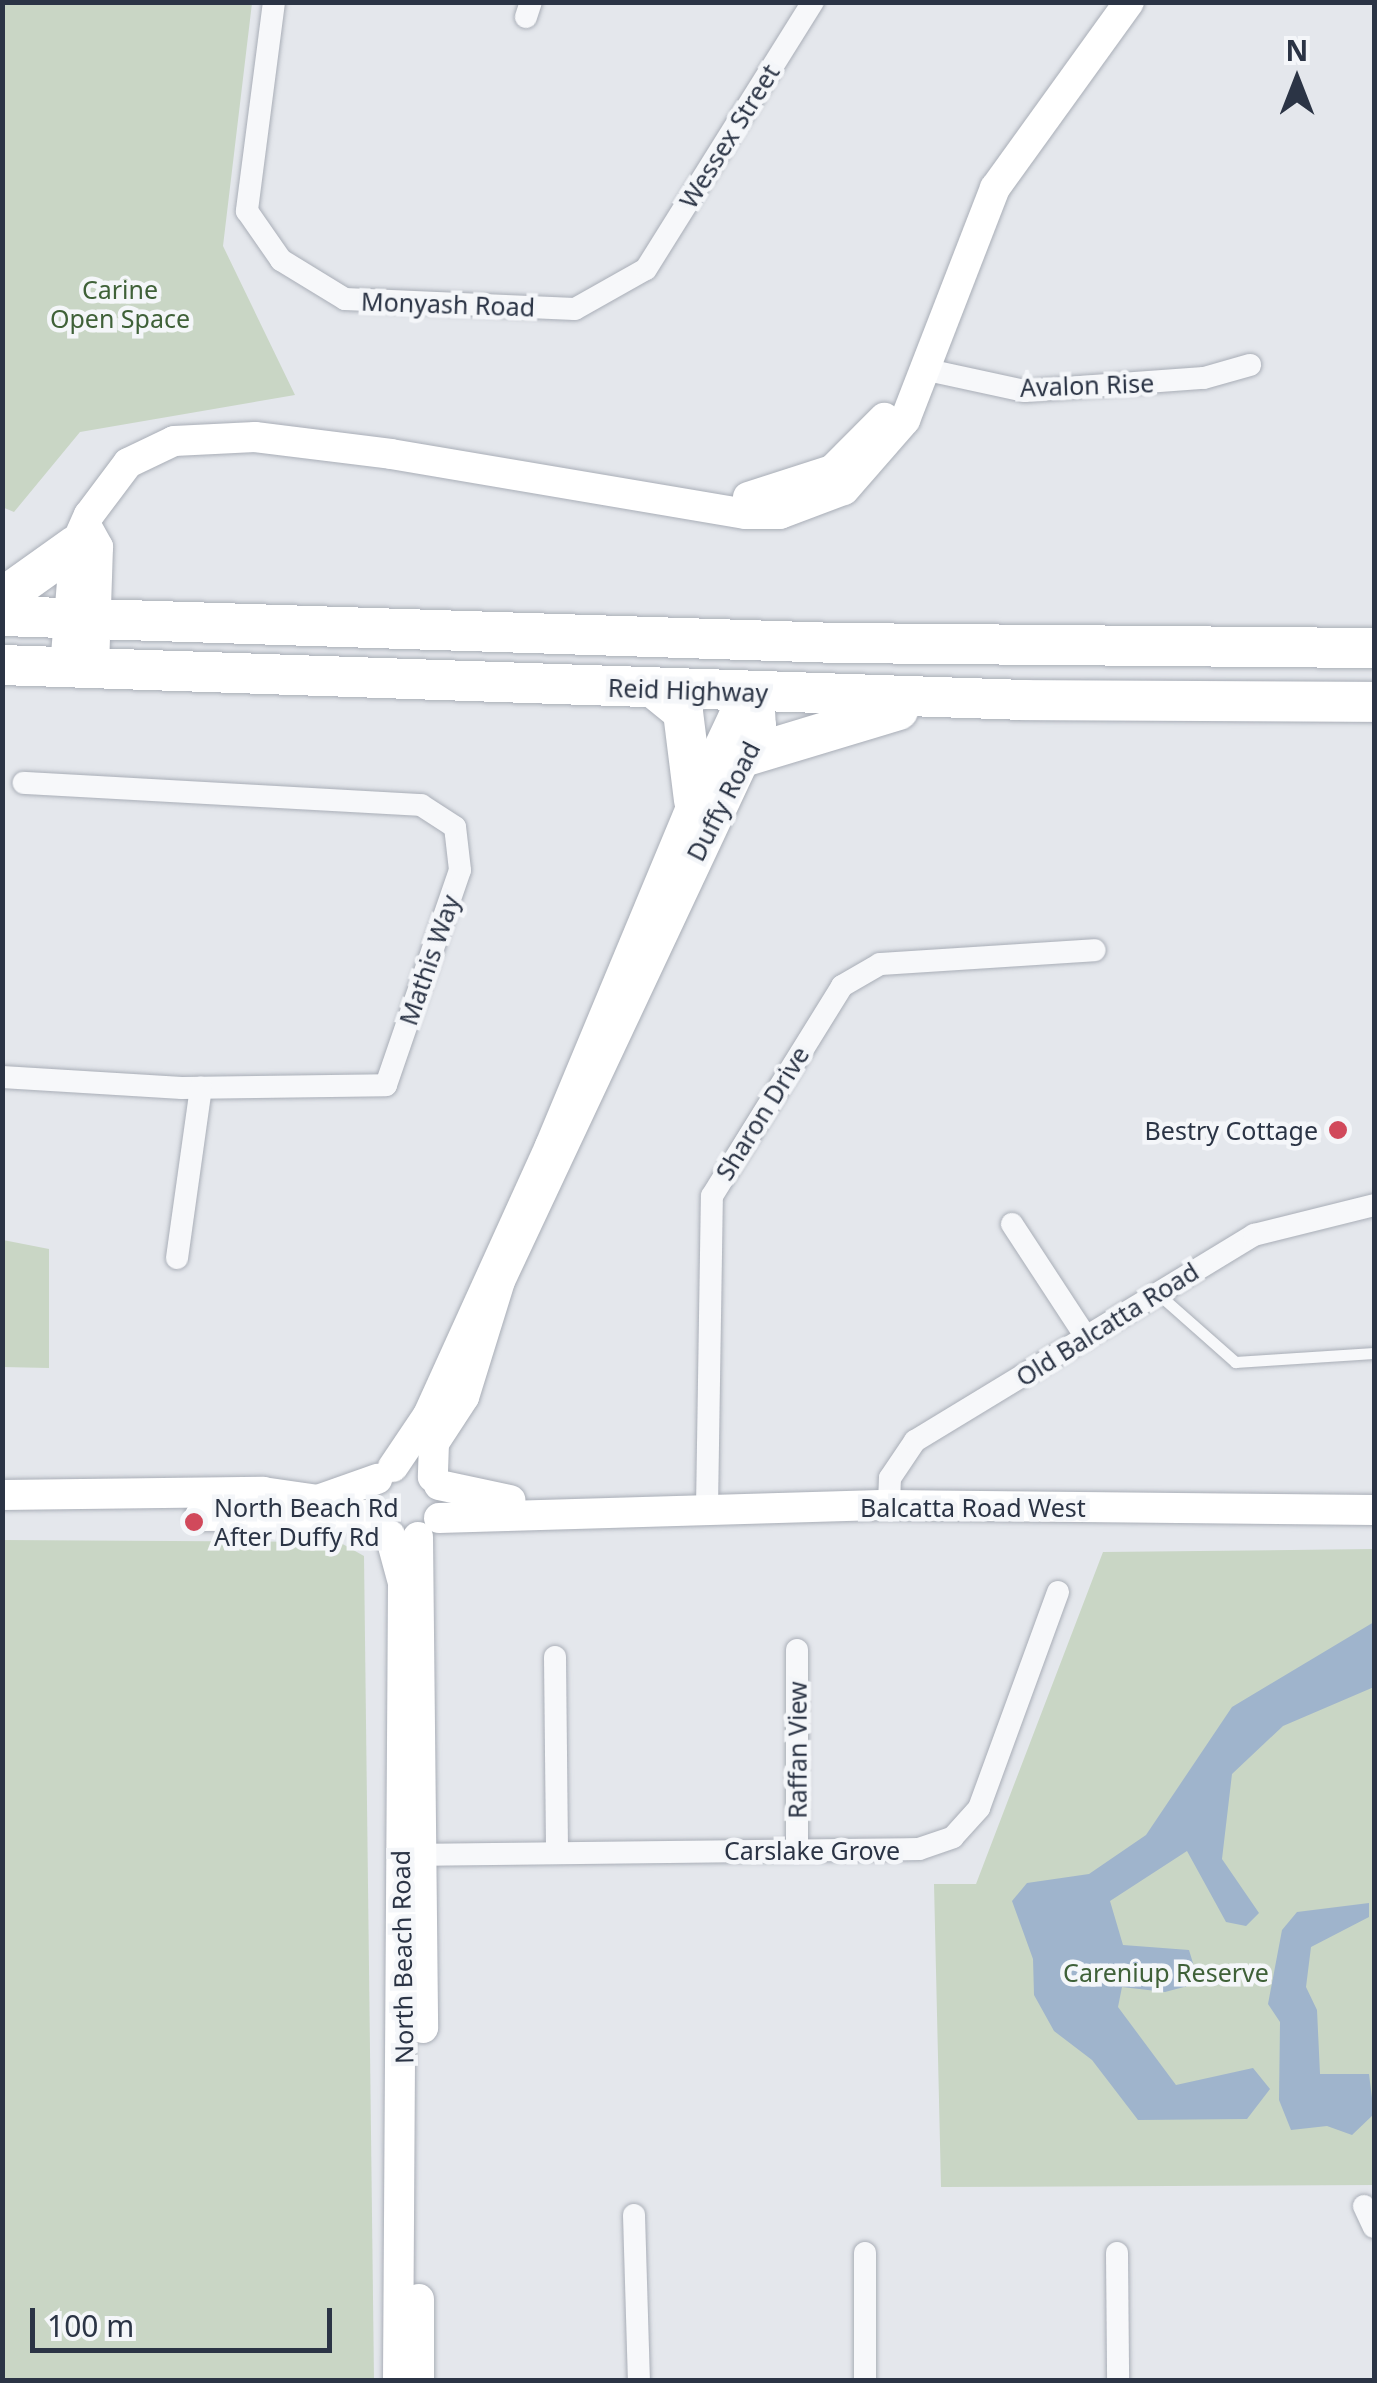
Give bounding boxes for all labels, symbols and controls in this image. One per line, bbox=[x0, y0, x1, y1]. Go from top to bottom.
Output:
north arrow bbox=[1247, 30, 1347, 130]
text: N bbox=[1286, 31, 1308, 69]
street label: Wessex Street bbox=[673, 59, 785, 213]
park label: Carine Open Space bbox=[50, 275, 190, 334]
street label: Monyash Road bbox=[361, 286, 535, 322]
street label: Avalon Rise bbox=[1019, 368, 1155, 402]
street label: Reid Highway bbox=[607, 672, 769, 708]
street label: Duffy Road bbox=[680, 736, 766, 866]
street label: Mathis Way bbox=[393, 891, 465, 1029]
street label: Sharon Drive bbox=[709, 1041, 815, 1185]
place label: Bestry Cottage bbox=[1145, 1115, 1318, 1145]
marker: Bestry Cottage bbox=[1327, 1119, 1349, 1141]
street label: Old Balcatta Road bbox=[1010, 1256, 1204, 1392]
street label: Balcatta Road West bbox=[860, 1492, 1086, 1522]
place label: North Beach Rd After Duffy Rd bbox=[214, 1493, 399, 1552]
marker: North Beach Rd After Duffy Rd bbox=[183, 1511, 205, 1533]
street label: Raffan View bbox=[782, 1681, 812, 1819]
street label: Carslake Grove bbox=[724, 1835, 900, 1865]
street label: North Beach Road bbox=[385, 1850, 419, 2064]
park label: Careniup Reserve bbox=[1063, 1957, 1269, 1987]
scale bar bbox=[35, 2288, 338, 2350]
text: 100 m bbox=[47, 2305, 134, 2346]

